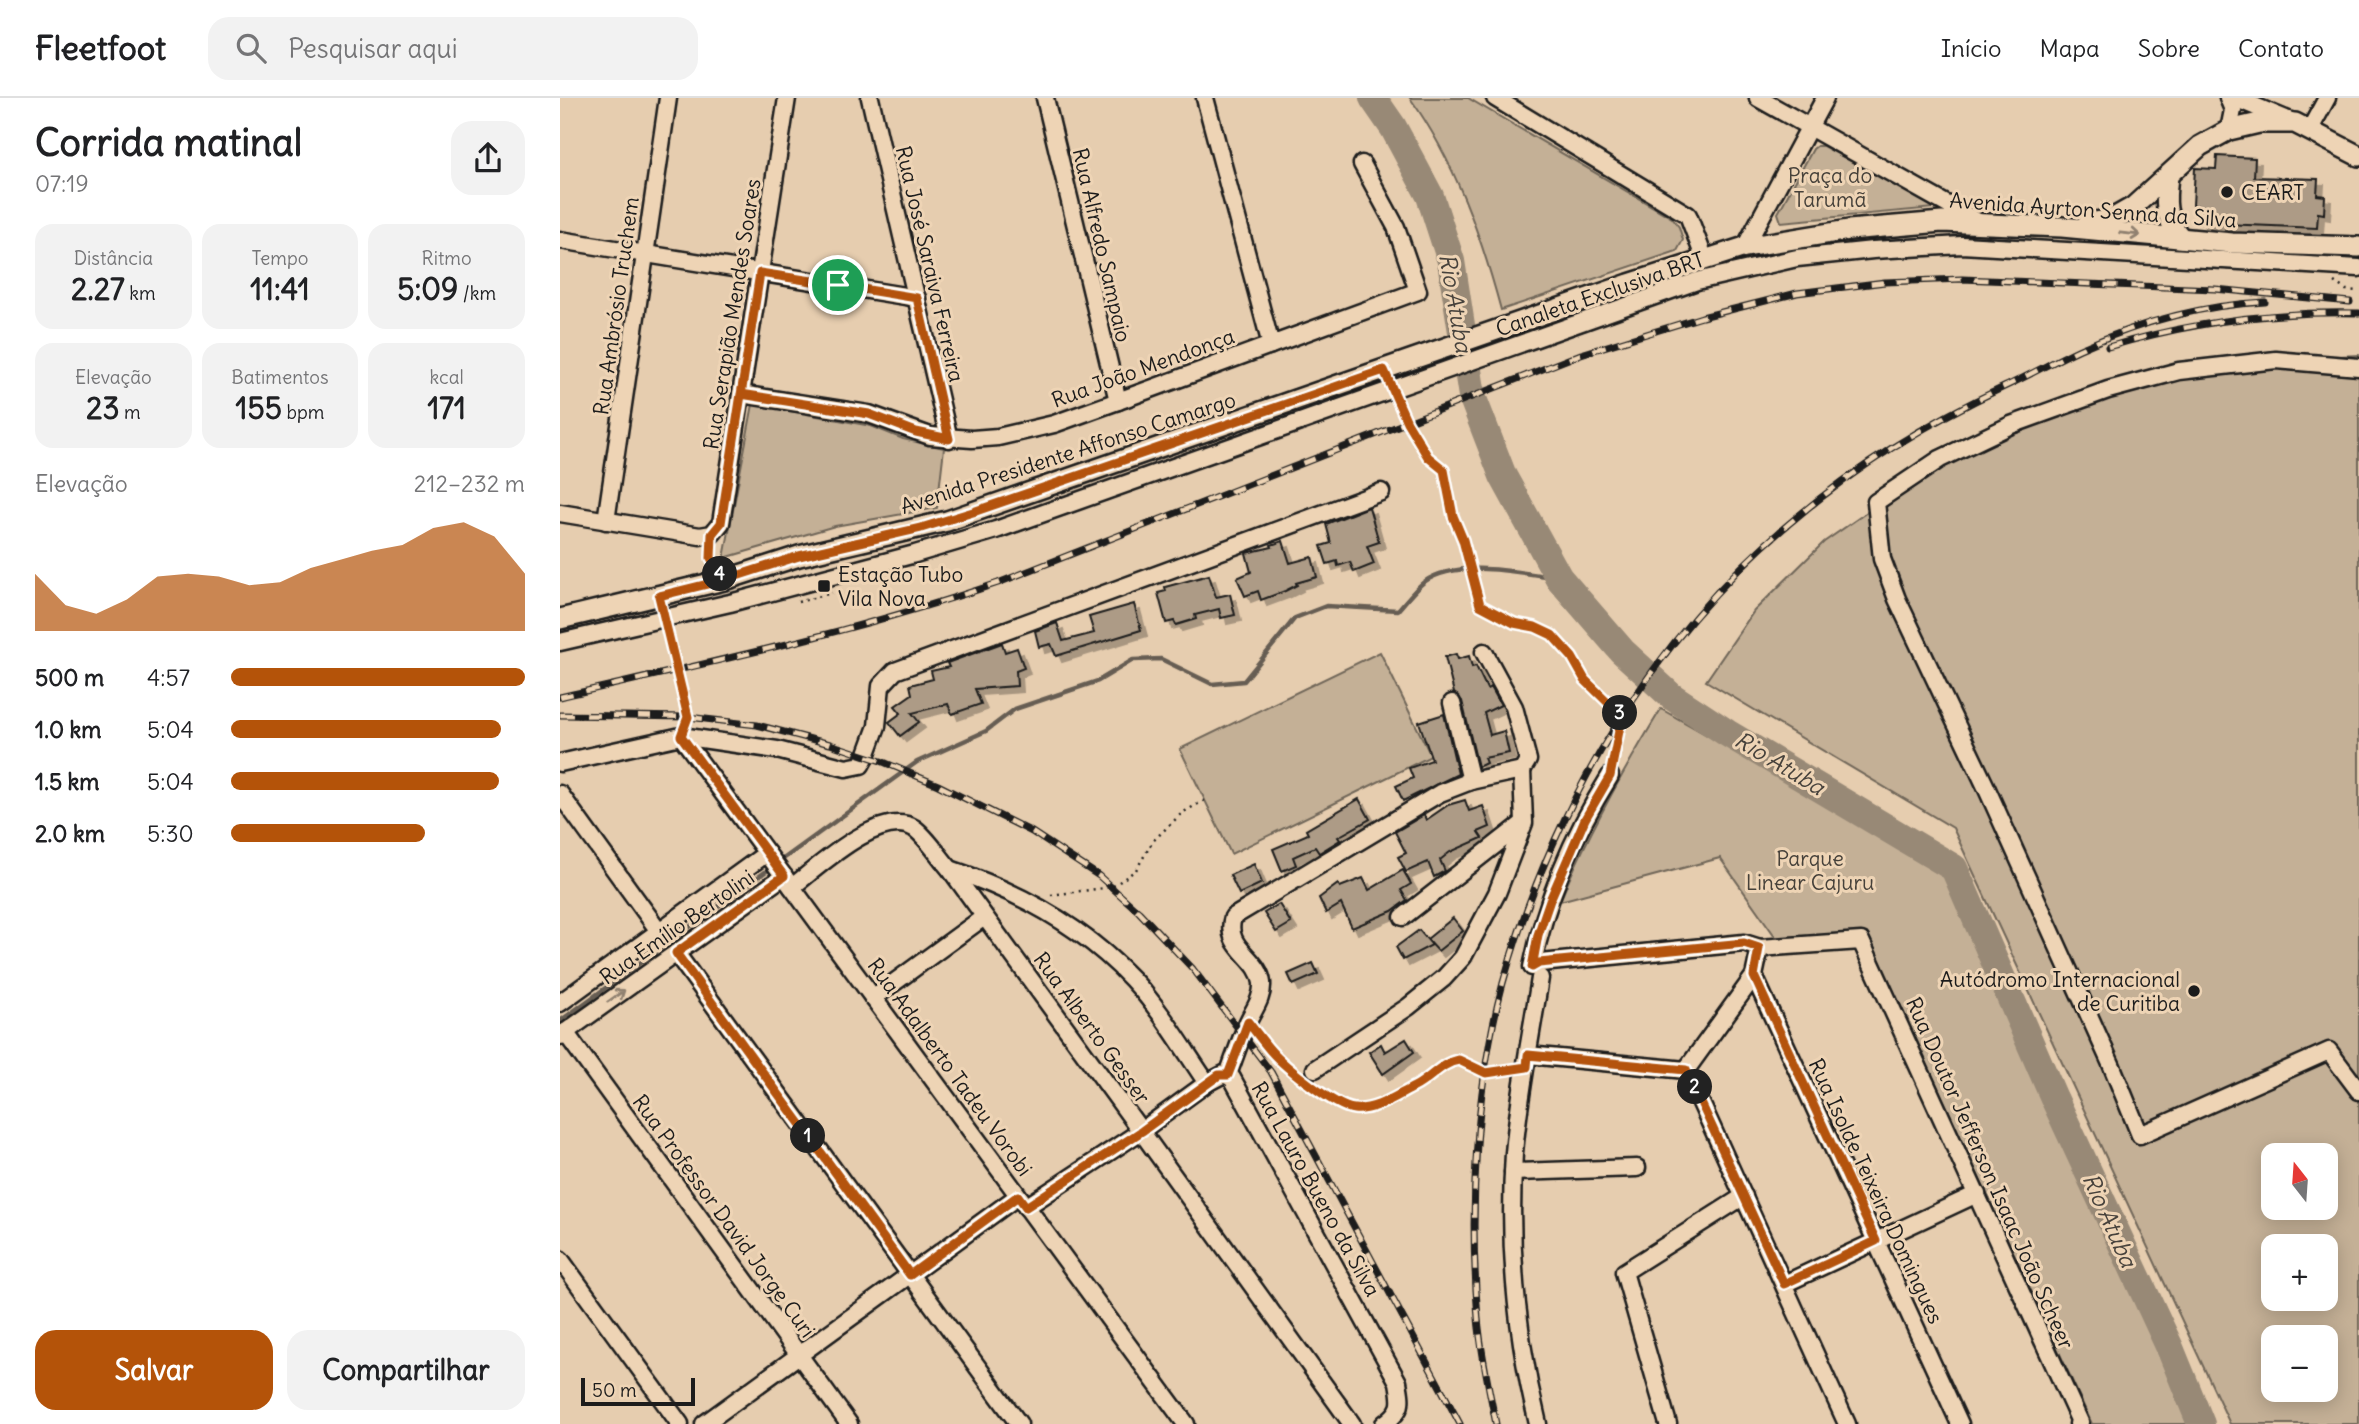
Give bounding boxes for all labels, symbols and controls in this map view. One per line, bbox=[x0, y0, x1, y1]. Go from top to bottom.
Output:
search box bbox=[208, 17, 698, 80]
text: Fleetfoot bbox=[35, 27, 166, 69]
icon: search bbox=[232, 29, 270, 67]
text: Pesquisar aqui bbox=[288, 32, 458, 65]
text: Início bbox=[1941, 33, 2001, 63]
text: Mapa bbox=[2039, 33, 2100, 63]
text: Sobre bbox=[2138, 33, 2200, 63]
text: Contato bbox=[2238, 33, 2324, 63]
text: Corrida matinal bbox=[35, 119, 302, 166]
button: share bbox=[451, 121, 525, 195]
street label: Rua José Saraiva Ferreira bbox=[890, 143, 970, 385]
street label: Rua Alfredo Sampaio bbox=[1067, 145, 1137, 345]
park label: Praça do Tarumã bbox=[1788, 162, 1872, 213]
text: 07:19 bbox=[35, 169, 89, 198]
street label: Rua Serapião Mendes Soares bbox=[697, 177, 767, 451]
place label: CEART bbox=[2241, 179, 2304, 206]
marker: CEART bbox=[2219, 184, 2235, 200]
street label: Avenida Ayrton Senna da Silva bbox=[1948, 186, 2238, 234]
street label: Rua Ambrósio Truchem bbox=[587, 195, 645, 417]
one-way arrow bbox=[2118, 227, 2141, 240]
text: Distância bbox=[74, 246, 153, 270]
text: Tempo bbox=[251, 246, 309, 270]
text: Ritmo bbox=[422, 246, 472, 270]
street label: Canaleta Exclusiva BRT bbox=[1492, 246, 1708, 342]
water label: Rio Atuba bbox=[1433, 251, 1479, 356]
pin bbox=[808, 255, 868, 315]
icon: arrive bbox=[819, 266, 857, 304]
text: 2.27 bbox=[71, 270, 125, 308]
text: 11:41 bbox=[250, 270, 310, 308]
text: 5:09 bbox=[397, 270, 458, 308]
text: km bbox=[125, 281, 156, 305]
text: /km bbox=[458, 281, 496, 305]
street label: Rua João Mendonça bbox=[1048, 322, 1238, 414]
text: Elevação bbox=[75, 365, 152, 389]
text: Batimentos bbox=[231, 365, 329, 389]
text: kcal bbox=[430, 365, 464, 389]
street label: Avenida Presidente Affonso Camargo bbox=[897, 386, 1239, 520]
text: 23 bbox=[86, 389, 119, 427]
text: 155 bbox=[236, 389, 282, 427]
text: 171 bbox=[427, 389, 466, 427]
text: m bbox=[119, 400, 141, 424]
text: bpm bbox=[282, 400, 324, 424]
text: Elevação bbox=[35, 469, 128, 498]
text: 212–232 m bbox=[414, 469, 525, 498]
pin: 4 bbox=[702, 556, 738, 592]
text: 4 bbox=[714, 561, 725, 585]
place label: Estação Tubo Vila Nova bbox=[838, 561, 963, 612]
marker: Estação Tubo Vila Nova bbox=[816, 578, 832, 594]
text: 500 m bbox=[35, 663, 104, 692]
text: 4:57 bbox=[147, 663, 190, 692]
pin: 3 bbox=[1602, 696, 1638, 730]
text: 3 bbox=[1614, 700, 1625, 724]
text: 1.0 km bbox=[35, 715, 101, 744]
text: 5:04 bbox=[147, 715, 194, 744]
water label: Rio Atuba bbox=[1730, 725, 1832, 802]
text: 1.5 km bbox=[35, 767, 100, 796]
text: 5:04 bbox=[147, 767, 194, 796]
text: 2.0 km bbox=[35, 819, 105, 848]
text: 5:30 bbox=[147, 819, 194, 848]
park label: Parque Linear Cajuru bbox=[1746, 845, 1874, 896]
street label: Rua Emílio Bertolini bbox=[594, 864, 760, 990]
street label: Rua Alberto Gesser bbox=[1028, 947, 1156, 1110]
street label: Rua Adalberto Tadeu Vorobi bbox=[862, 953, 1038, 1181]
place label: Autódromo Internacional de Curitiba bbox=[1940, 966, 2180, 1017]
marker: Autódromo Internacional de Curitiba bbox=[2186, 983, 2202, 999]
one-way arrow bbox=[606, 989, 625, 1003]
street label: Rua Doutor Jefferson Isaac João Scheer bbox=[1900, 993, 2080, 1354]
street label: Rua Isolde Teixeira Domingues bbox=[1803, 1054, 1949, 1328]
pin: 2 bbox=[1678, 1070, 1712, 1104]
text: 2 bbox=[1689, 1074, 1700, 1098]
street label: Rua Lauro Bueno da Silva bbox=[1246, 1077, 1386, 1301]
street label: Rua Professor David Jorge Curi bbox=[627, 1089, 821, 1343]
pin: 1 bbox=[790, 1118, 826, 1154]
text: 1 bbox=[804, 1123, 811, 1147]
north arrow bbox=[2261, 1143, 2338, 1220]
map controls bbox=[2261, 1143, 2338, 1402]
water label: Rio Atuba bbox=[2076, 1169, 2144, 1273]
button: + bbox=[2261, 1234, 2338, 1311]
button: − bbox=[2261, 1325, 2338, 1402]
button: Salvar bbox=[35, 1330, 273, 1410]
button: Compartilhar bbox=[287, 1330, 525, 1410]
scale bar bbox=[581, 1375, 695, 1407]
text: 50 m bbox=[592, 1378, 637, 1402]

